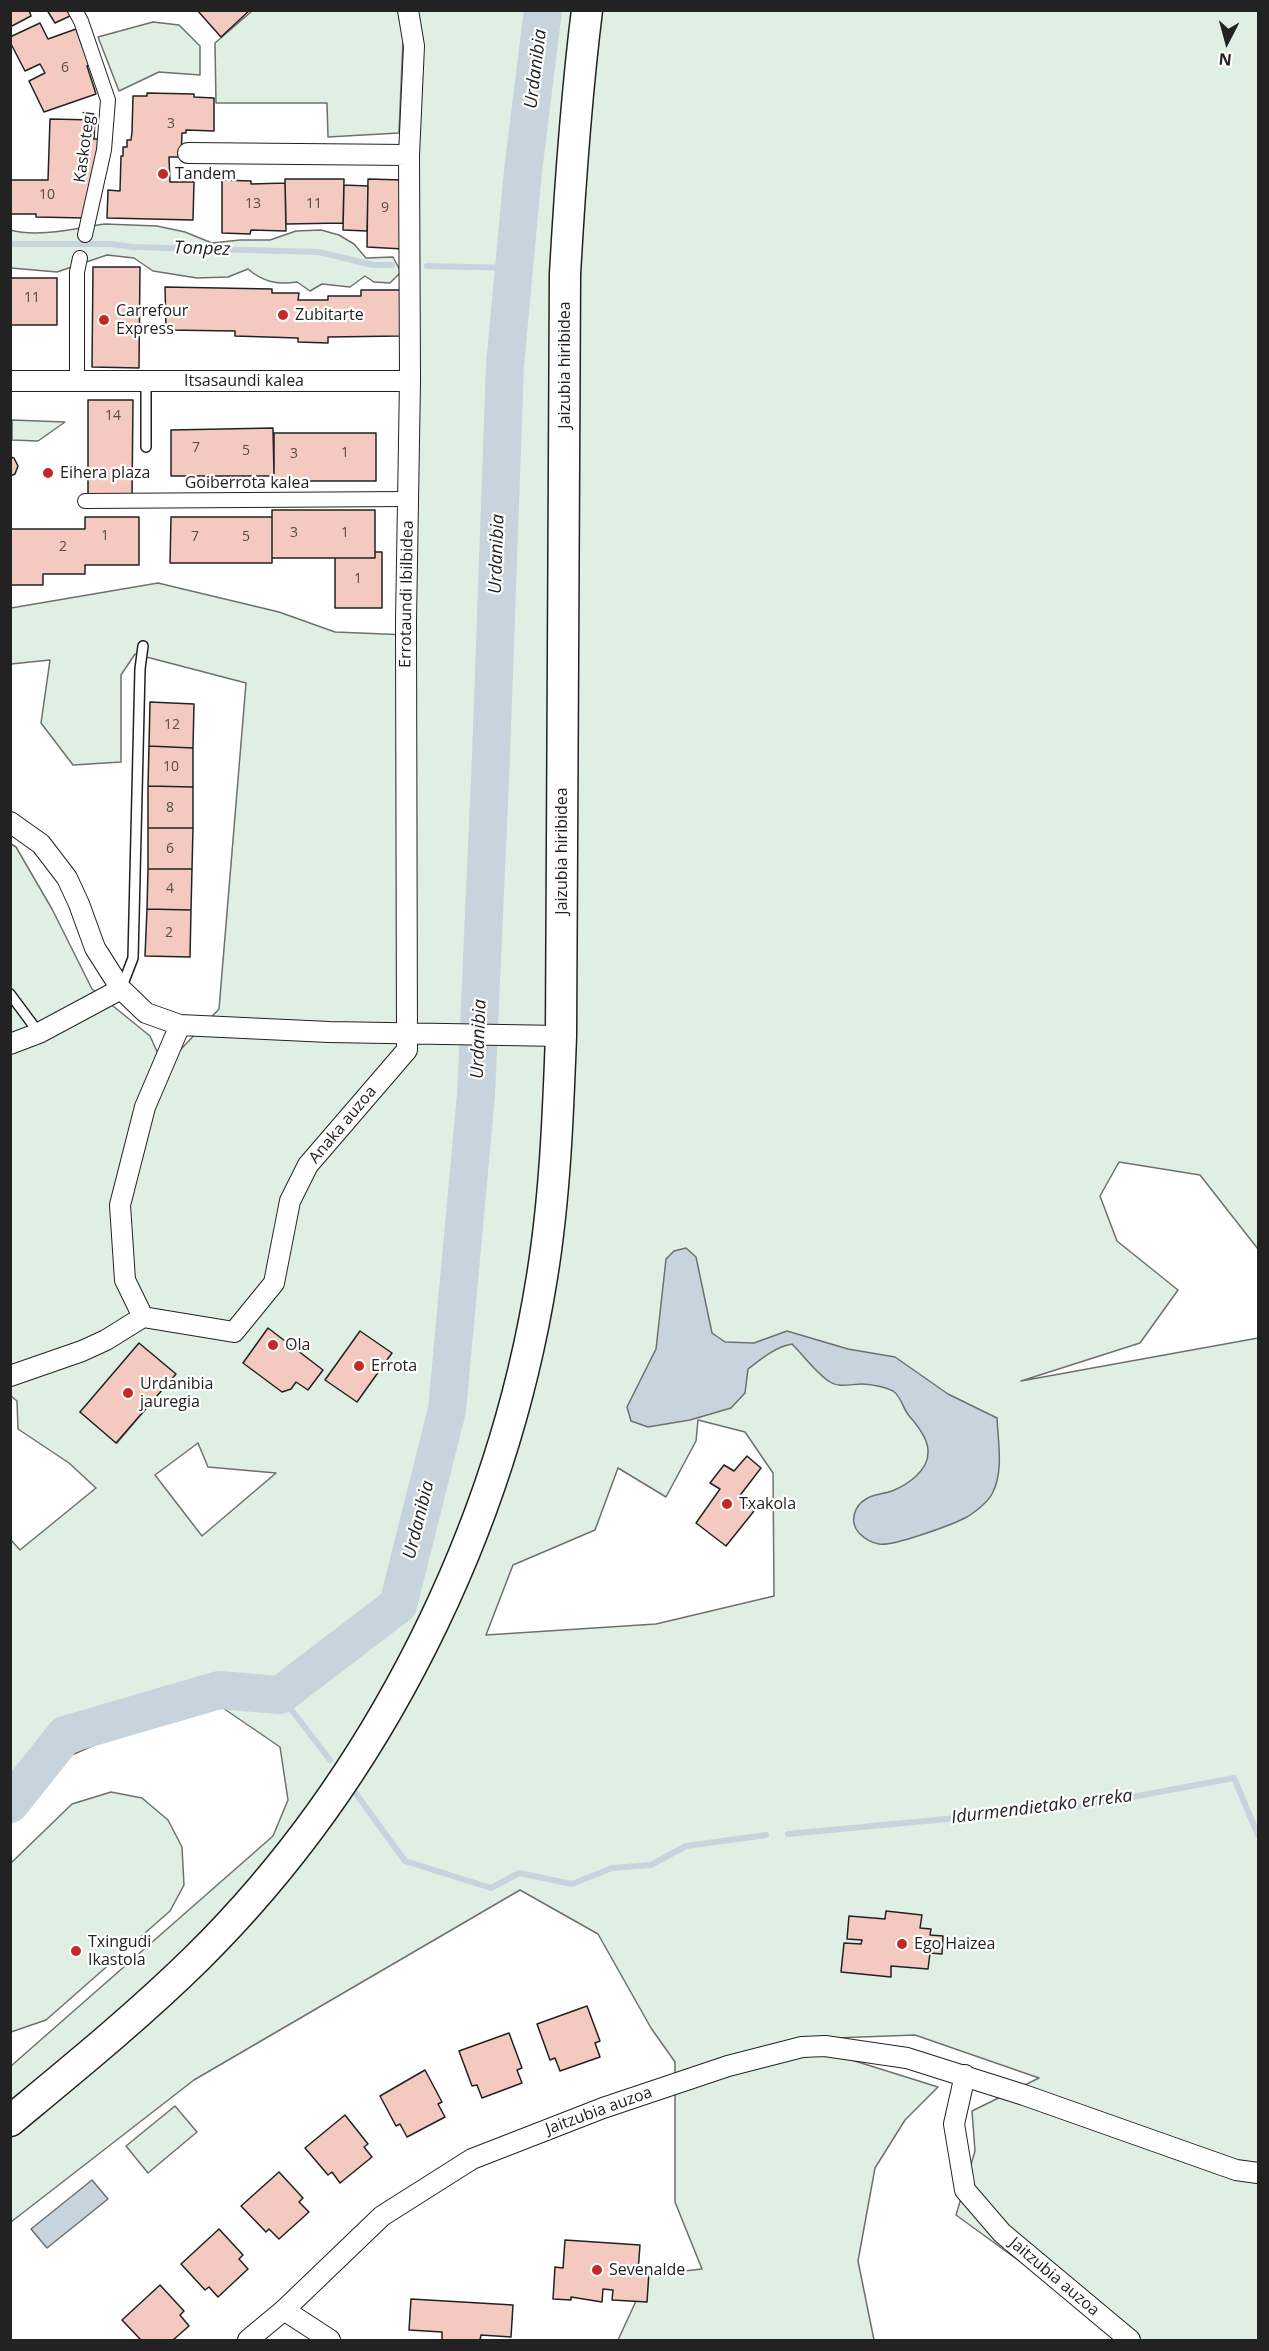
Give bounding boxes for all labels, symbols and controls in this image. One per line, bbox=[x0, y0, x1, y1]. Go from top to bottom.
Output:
north arrow bbox=[1197, 12, 1257, 72]
water label: Urdanibia bbox=[520, 28, 552, 110]
text: N bbox=[1218, 48, 1233, 72]
house number: 6 bbox=[61, 60, 69, 76]
street label: Kaskotegi bbox=[71, 110, 99, 184]
house number: 3 bbox=[167, 116, 175, 132]
place label: Tandem bbox=[175, 164, 236, 184]
marker: Tandem bbox=[156, 167, 170, 181]
house number: 10 bbox=[39, 187, 55, 203]
house number: 13 bbox=[245, 196, 261, 212]
house number: 11 bbox=[306, 196, 322, 212]
house number: 9 bbox=[381, 200, 389, 216]
water label: Tonpez bbox=[173, 237, 231, 261]
house number: 11 bbox=[24, 290, 40, 306]
place label: Carrefour Express bbox=[116, 301, 188, 339]
street label: Jaizubia hiribidea bbox=[555, 301, 575, 429]
place label: Zubitarte bbox=[295, 305, 364, 325]
marker: Zubitarte bbox=[276, 308, 290, 322]
marker: Carrefour Express bbox=[97, 313, 111, 327]
street label: Itsasaundi kalea bbox=[184, 371, 304, 391]
house number: 14 bbox=[105, 408, 121, 424]
house number: 7 bbox=[192, 440, 200, 456]
house number: 5 bbox=[242, 443, 250, 459]
house number: 1 bbox=[341, 445, 349, 461]
house number: 3 bbox=[290, 446, 298, 462]
place label: Eihera plaza bbox=[60, 463, 150, 483]
marker: Eihera plaza bbox=[41, 466, 55, 480]
street label: Goiberrota kalea bbox=[185, 473, 309, 493]
water label: Urdanibia bbox=[485, 514, 509, 594]
street label: Errotaundi Ibilbidea bbox=[396, 520, 418, 668]
house number: 3 bbox=[290, 525, 298, 541]
house number: 1 bbox=[341, 525, 349, 541]
house number: 1 bbox=[101, 528, 109, 544]
house number: 7 bbox=[191, 529, 199, 545]
house number: 5 bbox=[242, 529, 250, 545]
house number: 2 bbox=[59, 539, 67, 555]
house number: 1 bbox=[354, 571, 362, 587]
house number: 12 bbox=[164, 717, 180, 733]
house number: 10 bbox=[163, 759, 179, 775]
street label: Jaizubia hiribidea bbox=[552, 787, 572, 915]
house number: 8 bbox=[166, 800, 174, 816]
house number: 6 bbox=[166, 841, 174, 857]
house number: 4 bbox=[166, 881, 174, 897]
house number: 2 bbox=[165, 925, 173, 941]
water label: Urdanibia bbox=[467, 999, 491, 1079]
street label: Anaka auzoa bbox=[305, 1082, 381, 1168]
place label: Ola bbox=[285, 1335, 310, 1355]
marker: Ola bbox=[266, 1338, 280, 1352]
place label: Errota bbox=[371, 1356, 417, 1376]
marker: Errota bbox=[352, 1359, 366, 1373]
place label: Urdanibia jauregia bbox=[140, 1374, 213, 1412]
marker: Urdanibia jauregia bbox=[121, 1386, 135, 1400]
water label: Urdanibia bbox=[399, 1479, 439, 1561]
place label: Txakola bbox=[739, 1494, 796, 1514]
marker: Txakola bbox=[720, 1497, 734, 1511]
water label: Idurmendietako erreka bbox=[950, 1785, 1134, 1829]
place label: Txingudi Ikastola bbox=[88, 1932, 151, 1970]
place label: Ego Haizea bbox=[914, 1934, 995, 1954]
marker: Ego Haizea bbox=[895, 1937, 909, 1951]
marker: Txingudi Ikastola bbox=[69, 1944, 83, 1958]
street label: Jaitzubia auzoa bbox=[543, 2083, 655, 2139]
street label: Jaitzubia auzoa bbox=[1005, 2234, 1103, 2320]
place label: Sevenalde bbox=[609, 2260, 685, 2280]
marker: Sevenalde bbox=[590, 2263, 604, 2277]

